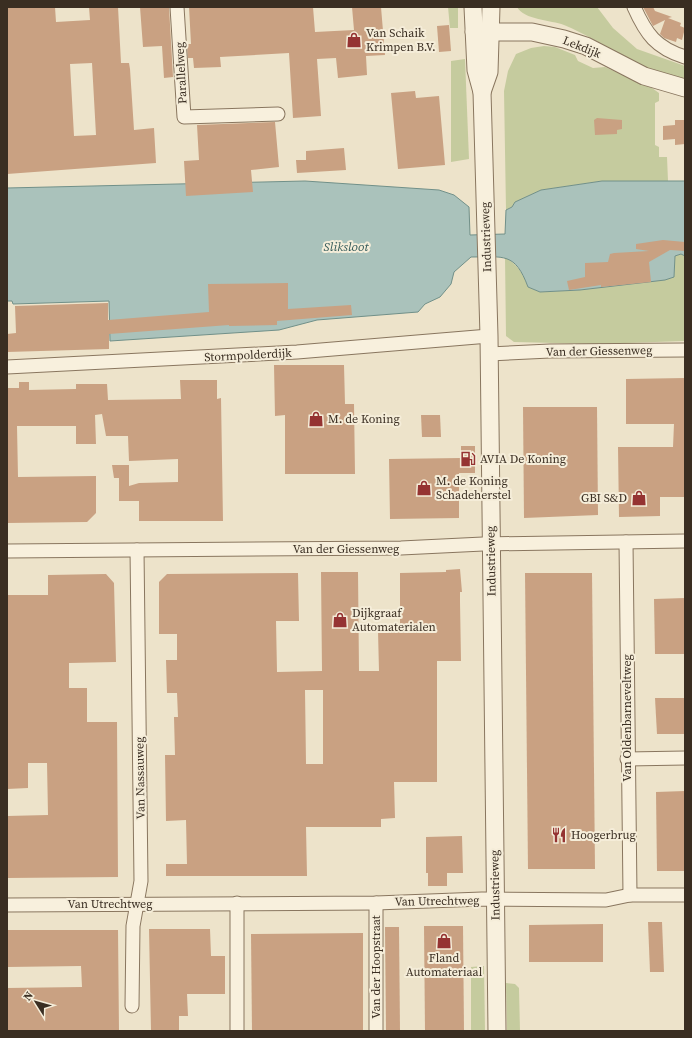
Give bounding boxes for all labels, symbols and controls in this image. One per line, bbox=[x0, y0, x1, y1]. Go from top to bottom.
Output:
place label: Van Schaik Krimpen B.V. bbox=[366, 25, 436, 55]
shop icon: Van Schaik Krimpen B.V. bbox=[345, 31, 363, 49]
street label: Lekdijk bbox=[561, 32, 604, 62]
street label: Parallelweg bbox=[171, 42, 191, 104]
street label: Industrieweg bbox=[477, 202, 495, 272]
water label: Sliksloot bbox=[323, 238, 369, 255]
street label: Van der Giessenweg bbox=[546, 342, 652, 360]
street label: Stormpolderdijk bbox=[204, 345, 292, 365]
shop icon: M. de Koning bbox=[307, 410, 325, 428]
place label: M. de Koning bbox=[328, 411, 400, 427]
fuel station icon: AVIA De Koning bbox=[459, 450, 477, 468]
place label: AVIA De Koning bbox=[480, 451, 566, 467]
place label: M. de Koning Schadeherstel bbox=[436, 473, 511, 503]
shop icon: M. de Koning Schadeherstel bbox=[415, 479, 433, 497]
shop icon: GBI S&D bbox=[630, 489, 648, 507]
place label: GBI S&D bbox=[581, 490, 627, 506]
street label: Industrieweg bbox=[482, 526, 500, 596]
street label: Van der Giessenweg bbox=[293, 541, 399, 557]
place label: Dijkgraaf Automaterialen bbox=[352, 605, 436, 635]
shop icon: Dijkgraaf Automaterialen bbox=[331, 611, 349, 629]
street label: Van Oldenbarneveltweg bbox=[619, 654, 635, 782]
street label: Van Nassauweg bbox=[131, 737, 149, 819]
restaurant icon: Hoogerbrug bbox=[550, 826, 568, 844]
place label: Hoogerbrug bbox=[571, 827, 636, 843]
street label: Industrieweg bbox=[486, 850, 504, 920]
street label: Van Utrechtweg bbox=[394, 892, 480, 910]
street label: Van Utrechtweg bbox=[68, 896, 152, 912]
street label: Van der Hoopstraat bbox=[368, 915, 384, 1019]
shop icon: Fland Automateriaal bbox=[435, 932, 453, 950]
place label: Fland Automateriaal bbox=[406, 950, 483, 980]
north arrow bbox=[16, 982, 56, 1022]
text: N bbox=[20, 989, 37, 1004]

